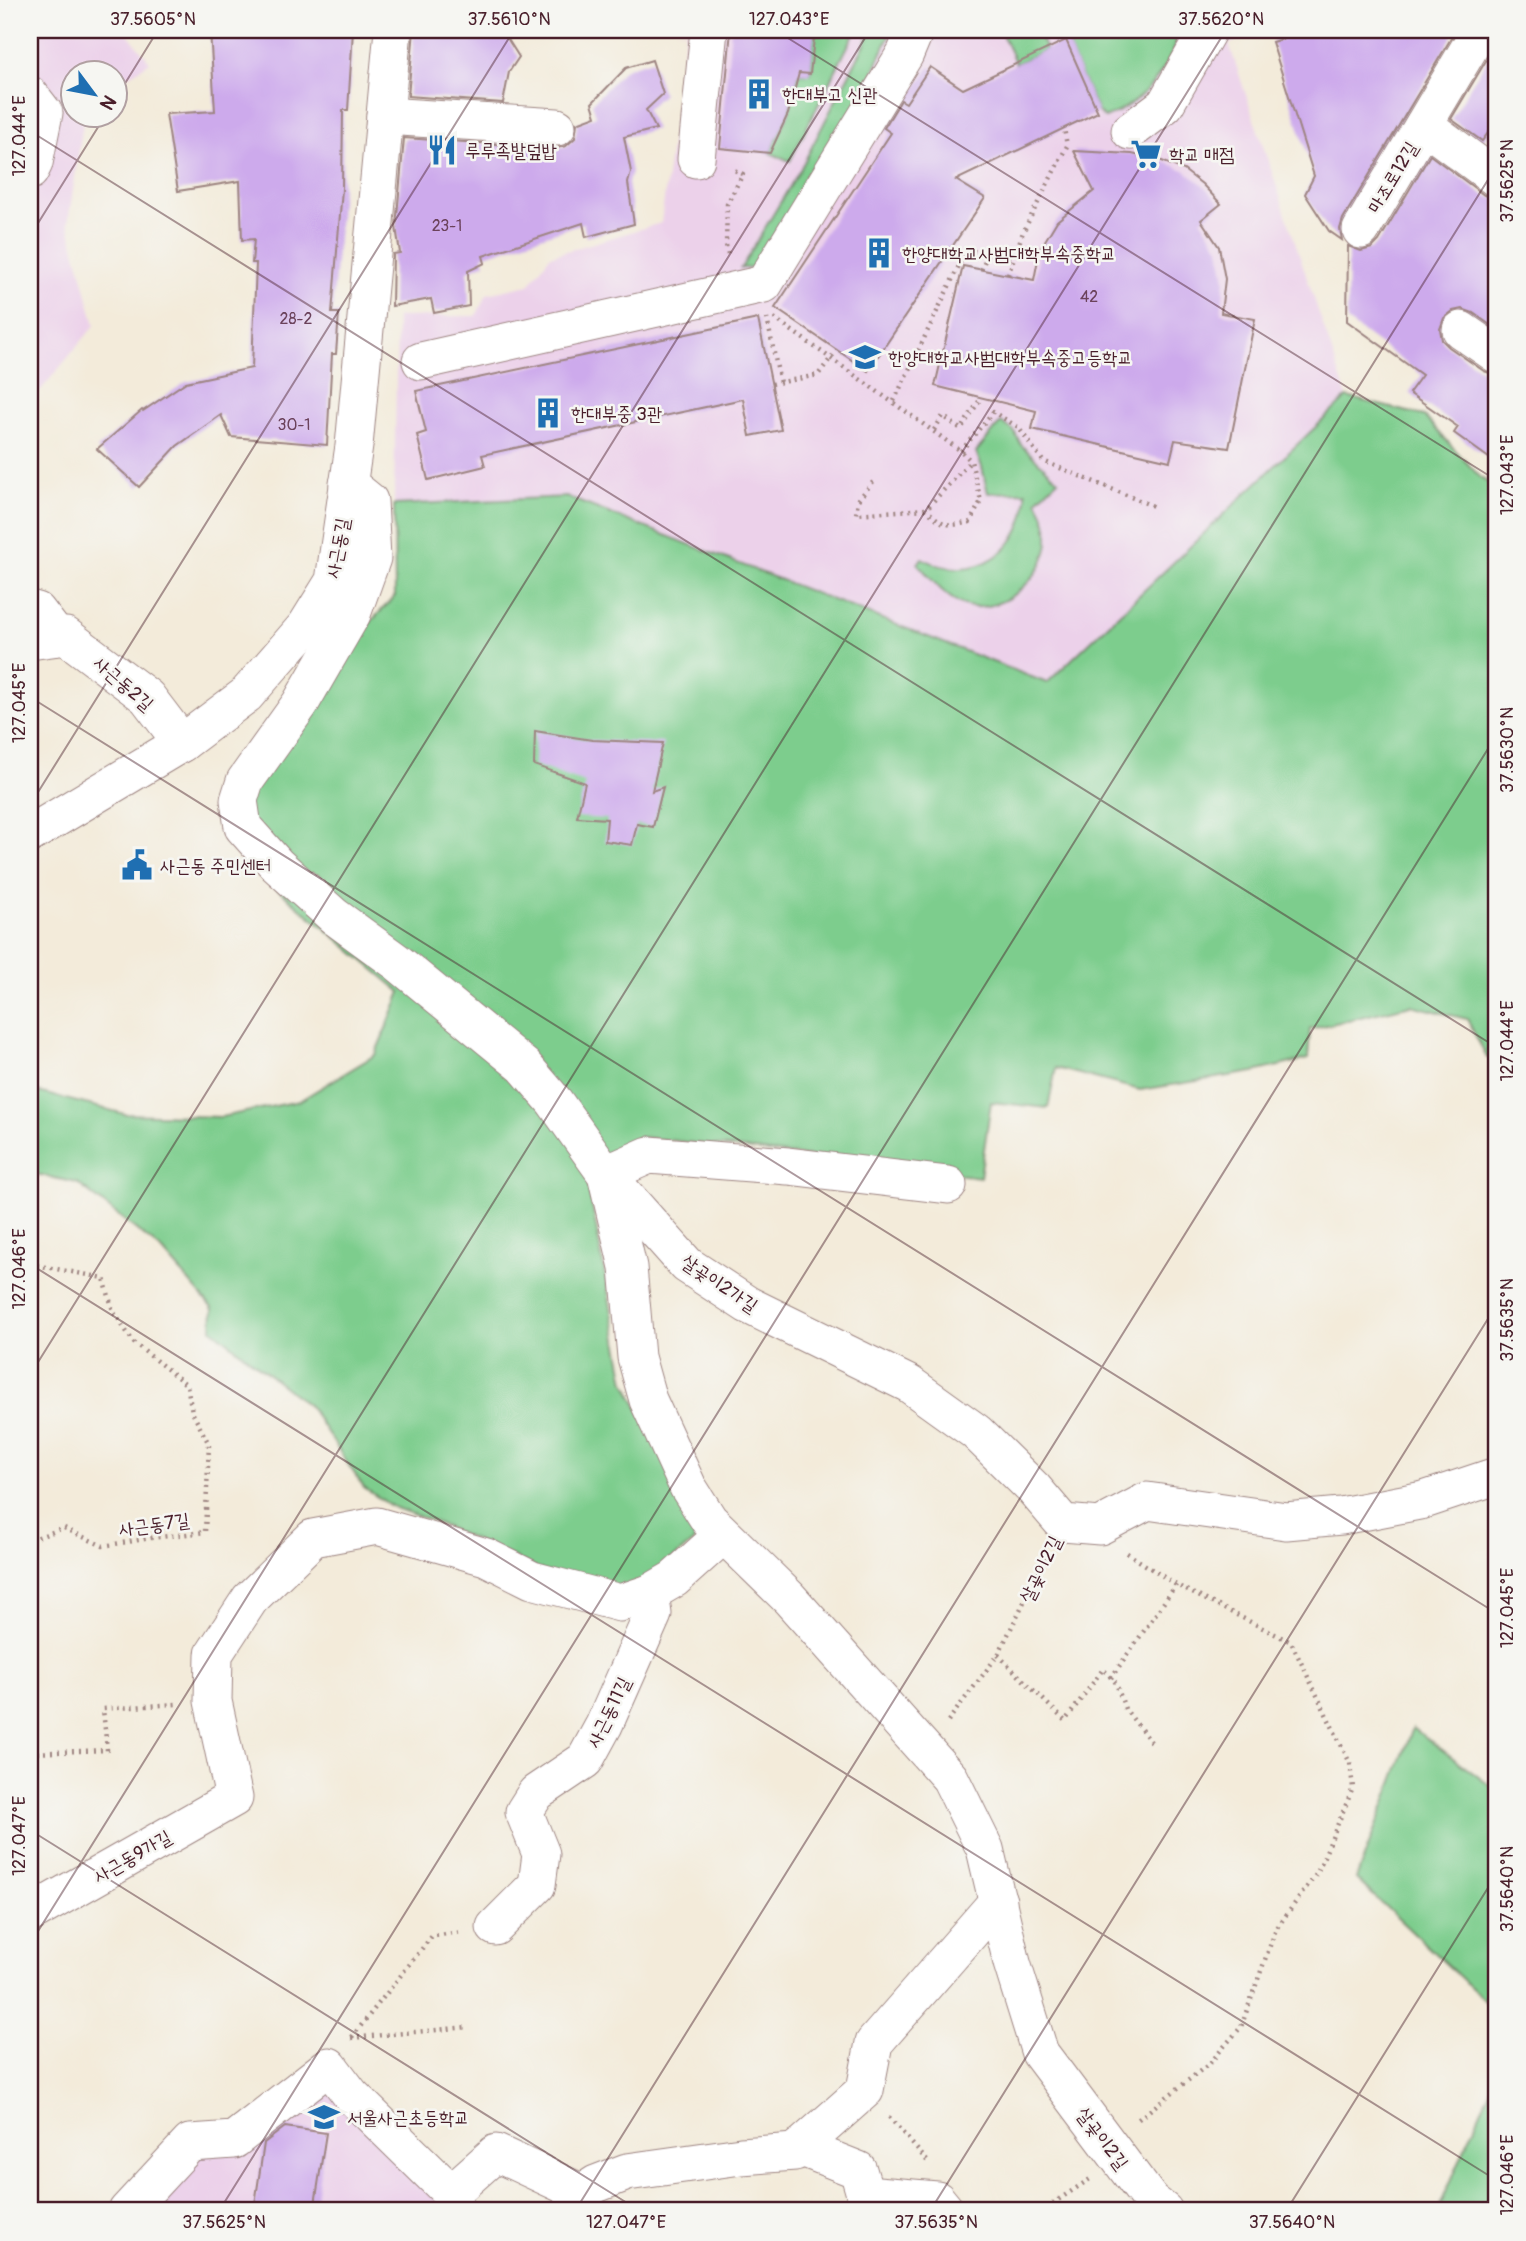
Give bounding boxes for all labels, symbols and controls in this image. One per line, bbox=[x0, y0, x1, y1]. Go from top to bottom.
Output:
text: 37.5605°N bbox=[110, 8, 196, 31]
text: 37.5610°N bbox=[467, 8, 551, 31]
text: 127.043°E bbox=[749, 8, 829, 31]
text: 37.5620°N bbox=[1178, 8, 1264, 31]
north arrow bbox=[60, 60, 130, 130]
building icon: 한대부고 신관 bbox=[742, 77, 776, 111]
place label: 한대부고 신관 bbox=[782, 83, 878, 107]
text: N bbox=[94, 91, 121, 114]
text: 127.044°E bbox=[8, 96, 31, 176]
restaurant icon: 루루족발덮밥 bbox=[425, 133, 459, 167]
supermarket icon: 학교 매점 bbox=[1129, 137, 1163, 171]
street label: 마조로12길 bbox=[1362, 137, 1424, 218]
place label: 루루족발덮밥 bbox=[465, 139, 557, 163]
text: 37.5625°N bbox=[1496, 139, 1519, 223]
place label: 학교 매점 bbox=[1169, 143, 1234, 167]
house number: 23-1 bbox=[432, 216, 462, 236]
building icon: 한양대학교사범대학부속중학교 bbox=[862, 236, 896, 270]
place label: 한양대학교사범대학부속중학교 bbox=[902, 242, 1116, 266]
house number: 42 bbox=[1080, 287, 1098, 307]
house number: 28-2 bbox=[280, 309, 312, 329]
school or university icon: 한양대학교사범대학부속중고등학교 bbox=[848, 340, 882, 374]
place label: 한양대학교사범대학부속중고등학교 bbox=[888, 346, 1133, 370]
building icon: 한대부중 3관 bbox=[531, 396, 565, 430]
place label: 한대부중 3관 bbox=[571, 402, 662, 426]
house number: 30-1 bbox=[278, 415, 310, 435]
text: 127.043°E bbox=[1496, 435, 1519, 515]
street label: 사근동길 bbox=[321, 516, 355, 580]
street label: 사근동2길 bbox=[88, 651, 158, 716]
text: 127.045°E bbox=[8, 663, 31, 743]
text: 37.5630°N bbox=[1496, 707, 1519, 793]
public building icon: 사근동 주민센터 bbox=[120, 848, 154, 882]
place label: 사근동 주민센터 bbox=[160, 854, 271, 878]
text: 127.044°E bbox=[1496, 1001, 1519, 1081]
text: 127.046°E bbox=[8, 1228, 31, 1310]
street label: 살곶이2가길 bbox=[677, 1250, 762, 1318]
text: 37.5635°N bbox=[1496, 1278, 1519, 1362]
street label: 사근동7길 bbox=[117, 1508, 191, 1542]
street label: 살곶이2길 bbox=[1014, 1532, 1067, 1607]
text: 127.045°E bbox=[1496, 1568, 1519, 1648]
street label: 사근동11길 bbox=[581, 1673, 636, 1752]
text: 127.047°E bbox=[8, 1796, 31, 1876]
street label: 사근동9가길 bbox=[89, 1825, 176, 1889]
text: 37.5640°N bbox=[1496, 1846, 1519, 1932]
school or university icon: 서울사근초등학교 bbox=[307, 2100, 341, 2134]
street label: 살곶이2길 bbox=[1071, 2103, 1133, 2174]
place label: 서울사근초등학교 bbox=[347, 2106, 469, 2130]
text: 127.046°E bbox=[1496, 2134, 1519, 2216]
text: 37.5625°N bbox=[182, 2211, 266, 2234]
text: 127.047°E bbox=[586, 2211, 666, 2234]
text: 37.5635°N bbox=[894, 2211, 978, 2234]
text: 37.5640°N bbox=[1249, 2211, 1335, 2234]

